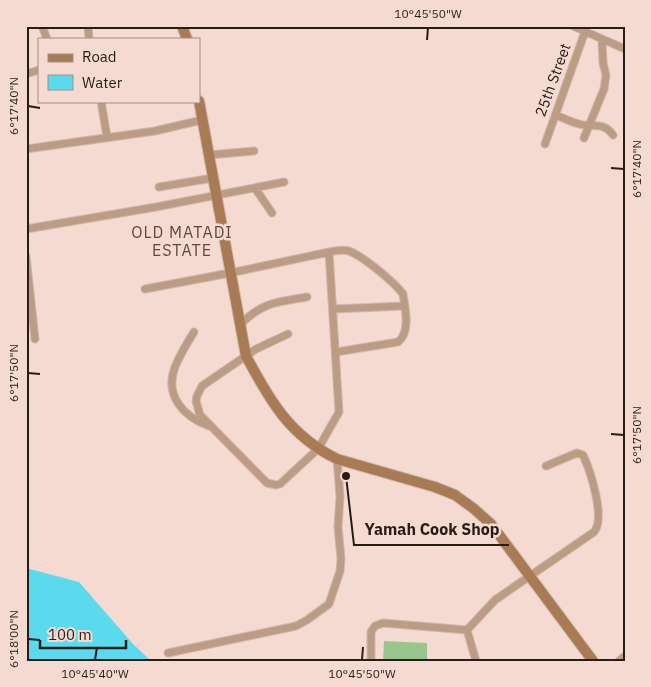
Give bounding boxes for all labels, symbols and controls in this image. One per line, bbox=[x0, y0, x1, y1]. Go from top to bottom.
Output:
text: 10°45'50"W bbox=[394, 6, 462, 21]
legend bbox=[38, 38, 200, 102]
street label: 25th Street bbox=[531, 41, 575, 119]
text: Road bbox=[82, 47, 117, 66]
text: Water bbox=[82, 73, 123, 92]
text: 6°17'40"N bbox=[6, 77, 21, 135]
text: 6°17'40"N bbox=[629, 140, 644, 198]
district label: OLD MATADI ESTATE bbox=[131, 222, 233, 260]
text: 6°17'50"N bbox=[6, 344, 21, 402]
text: 6°17'50"N bbox=[629, 406, 644, 464]
callout: Yamah Cook Shop bbox=[354, 514, 509, 545]
text: Yamah Cook Shop bbox=[365, 519, 500, 539]
text: 6°18'00"N bbox=[6, 610, 21, 668]
scale bar bbox=[40, 617, 126, 649]
text: 100 m bbox=[48, 625, 92, 644]
text: 10°45'40"W bbox=[61, 666, 129, 681]
text: 10°45'50"W bbox=[328, 666, 396, 681]

